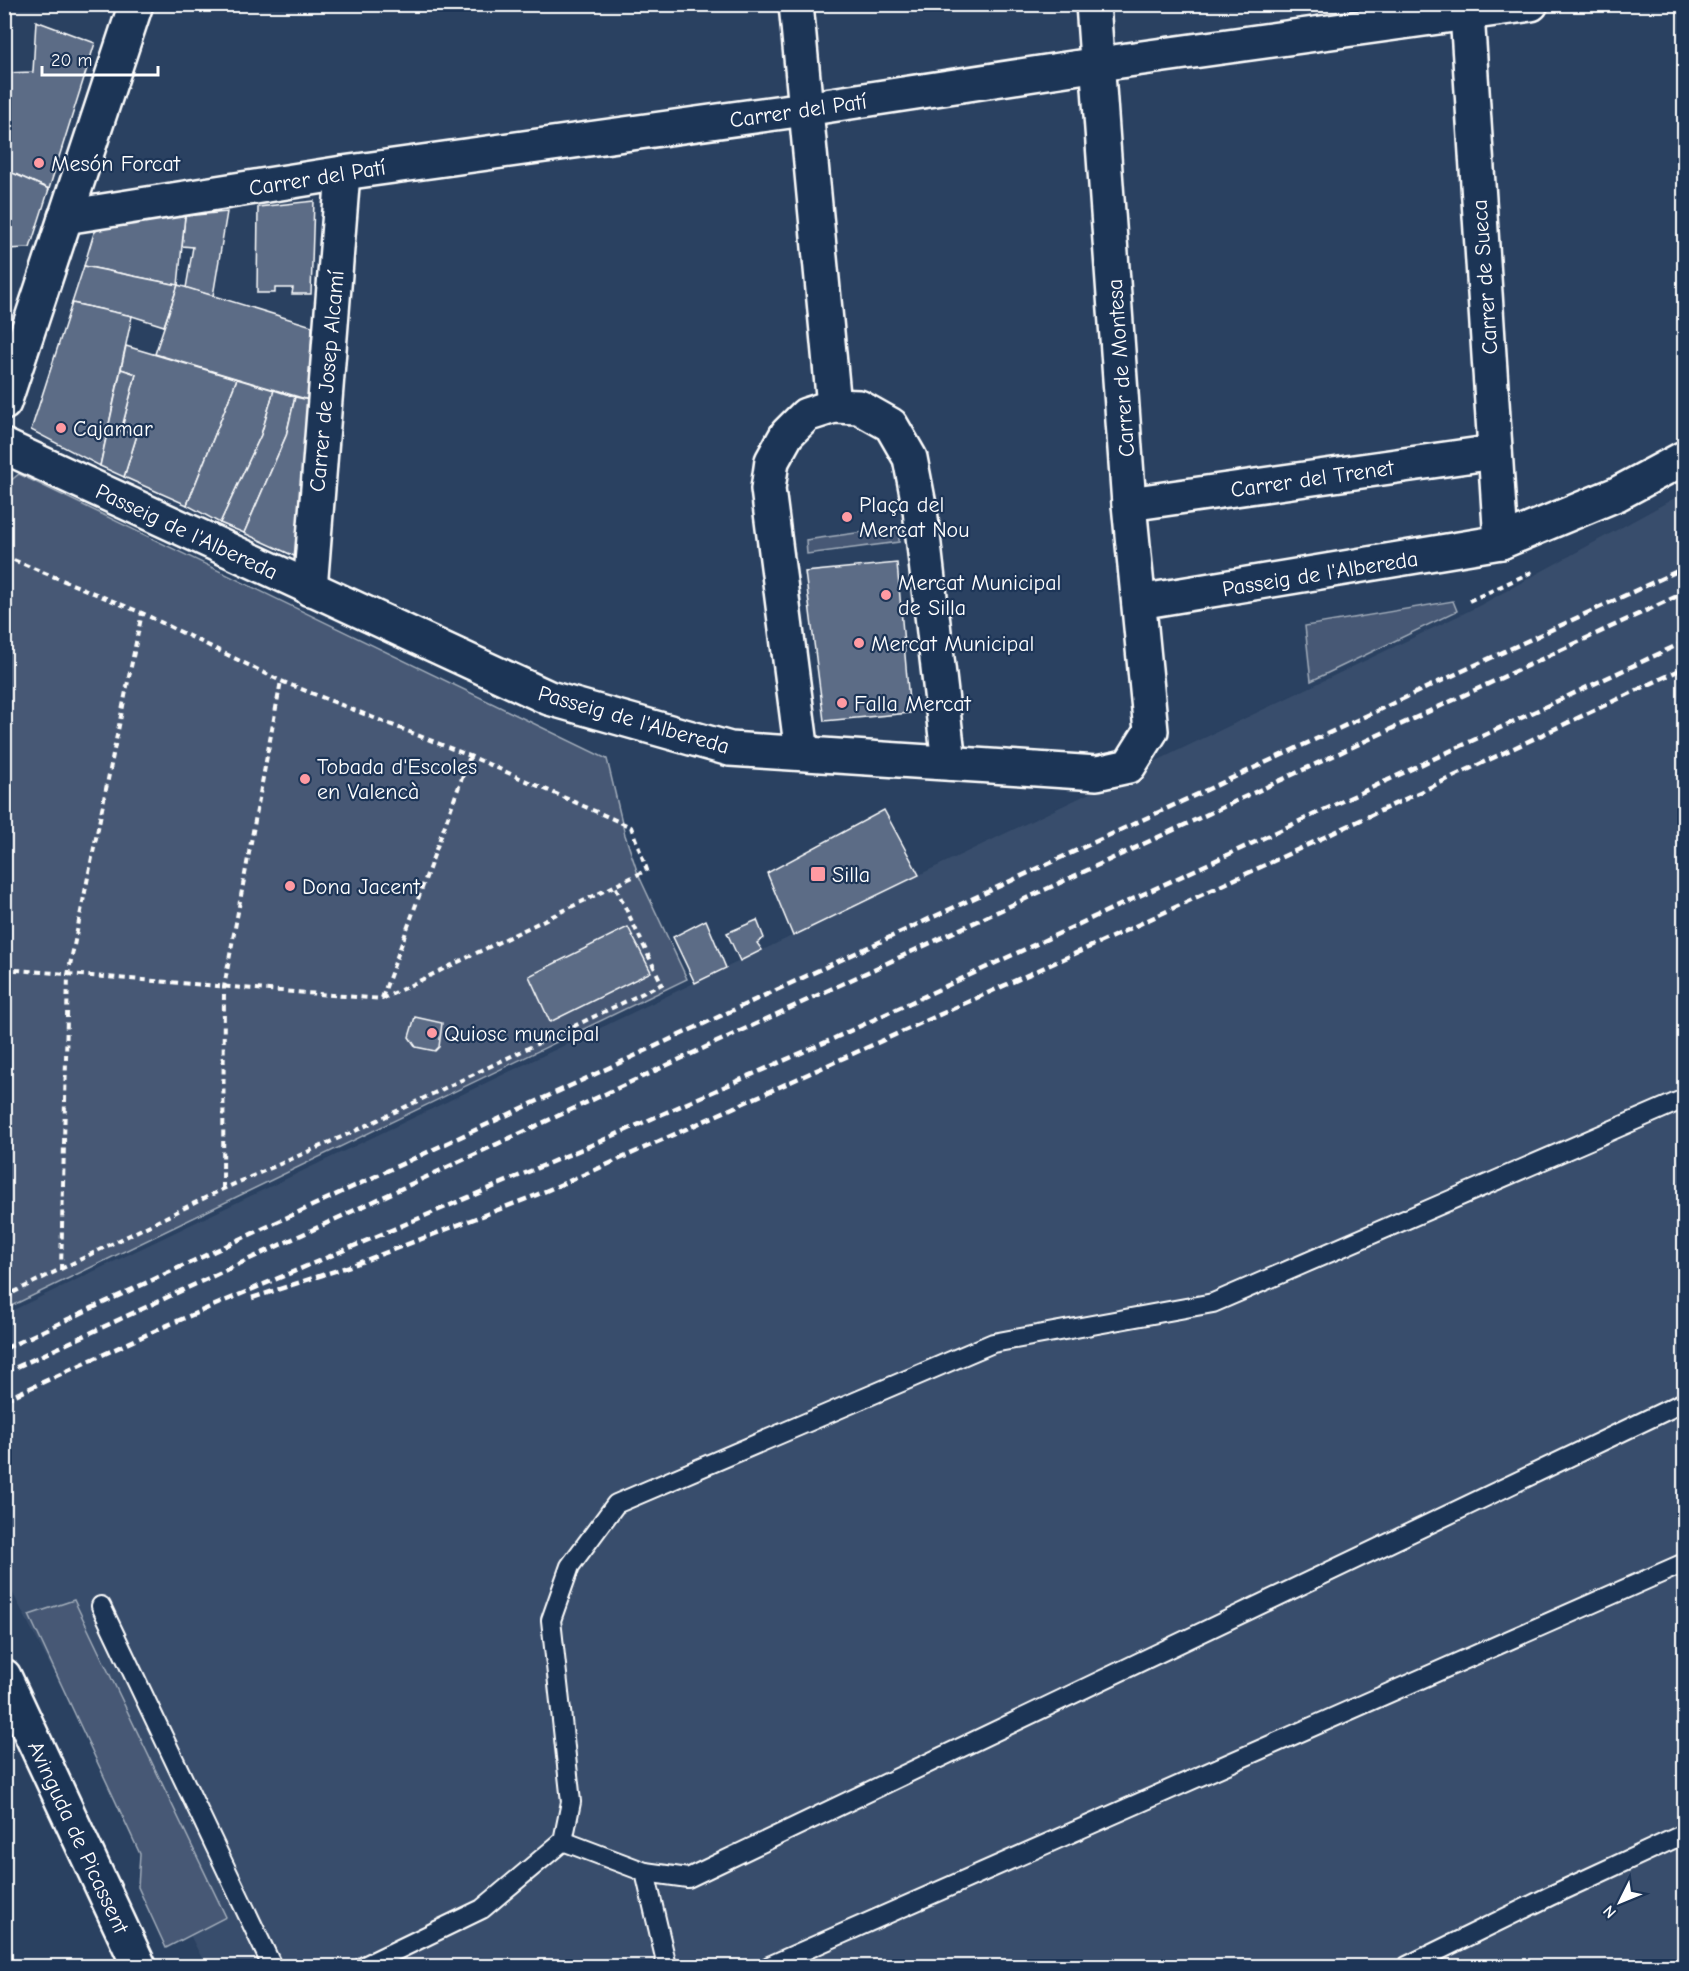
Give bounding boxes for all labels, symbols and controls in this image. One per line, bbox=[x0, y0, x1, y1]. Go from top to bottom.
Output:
scale bar bbox=[42, 39, 158, 77]
text: 20 m bbox=[51, 50, 92, 71]
street label: Carrer del Patí bbox=[728, 88, 869, 133]
place label: Mesón Forcat bbox=[51, 151, 181, 177]
street label: Carrer del Patí bbox=[247, 154, 388, 202]
marker: Mesón Forcat bbox=[32, 156, 46, 170]
street label: Carrer de Sueca bbox=[1467, 199, 1503, 355]
street label: Carrer de Josep Alcamí bbox=[304, 268, 350, 493]
street label: Carrer de Montesa bbox=[1102, 278, 1140, 458]
place label: Cajamar bbox=[73, 416, 153, 442]
marker: Cajamar bbox=[54, 421, 68, 435]
street label: Carrer del Trenet bbox=[1229, 455, 1396, 503]
street label: Passeig de l'Albereda bbox=[91, 478, 282, 586]
place label: Plaça del Mercat Nou bbox=[859, 492, 969, 543]
marker: Plaça del Mercat Nou bbox=[840, 510, 854, 524]
street label: Passeig de l'Albereda bbox=[1220, 546, 1420, 602]
place label: Mercat Municipal de Silla bbox=[898, 570, 1061, 621]
marker: Mercat Municipal de Silla bbox=[879, 588, 893, 602]
place label: Mercat Municipal bbox=[871, 631, 1034, 657]
marker: Mercat Municipal bbox=[852, 636, 866, 650]
street label: Passeig de l'Albereda bbox=[535, 680, 732, 760]
place label: Falla Mercat bbox=[854, 691, 972, 717]
marker: Falla Mercat bbox=[835, 696, 849, 710]
place label: Tobada d'Escoles en Valencà bbox=[317, 754, 477, 805]
marker: Tobada d'Escoles en Valencà bbox=[298, 772, 312, 786]
place label: Silla bbox=[832, 862, 870, 888]
marker: Silla bbox=[809, 865, 827, 883]
place label: Dona Jacent bbox=[302, 874, 421, 900]
marker: Dona Jacent bbox=[283, 879, 297, 893]
place label: Quiosc muncipal bbox=[444, 1021, 599, 1047]
marker: Quiosc muncipal bbox=[425, 1026, 439, 1040]
street label: Avinguda de Picassent bbox=[22, 1737, 134, 1938]
north arrow bbox=[1590, 1872, 1650, 1932]
text: N bbox=[1600, 1902, 1620, 1922]

